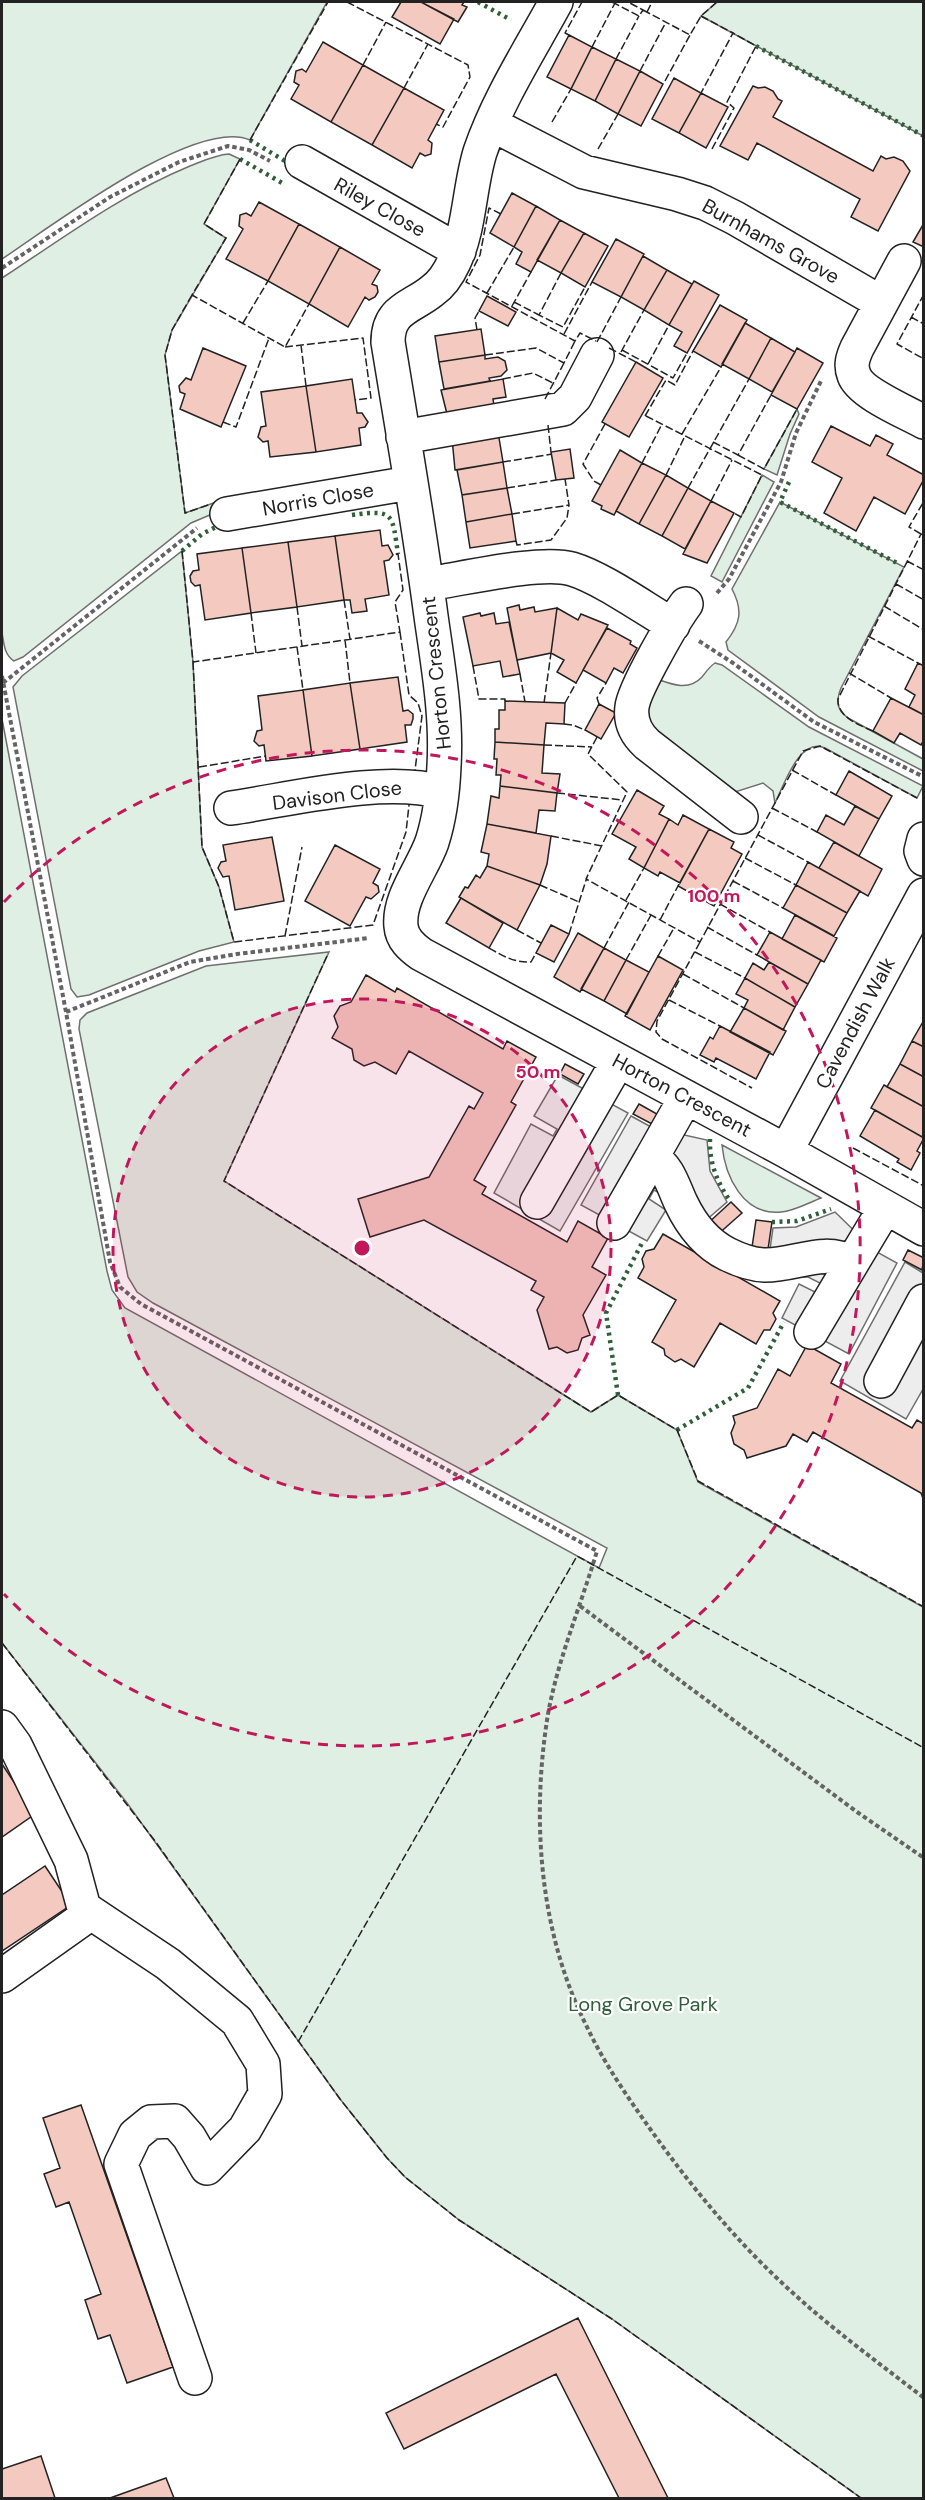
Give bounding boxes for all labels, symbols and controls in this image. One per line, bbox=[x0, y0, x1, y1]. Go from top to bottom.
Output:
street label: Riley Close bbox=[330, 171, 430, 243]
street label: Burnhams Grove bbox=[698, 193, 844, 289]
street label: Norris Close bbox=[260, 476, 376, 522]
street label: Horton Crescent bbox=[415, 595, 457, 751]
street label: Davison Close bbox=[271, 774, 403, 816]
text: 100 m bbox=[687, 884, 741, 908]
street label: Cavendish Walk bbox=[809, 953, 901, 1093]
street label: Horton Crescent bbox=[608, 1047, 756, 1143]
text: 50 m bbox=[515, 1060, 561, 1084]
centre of rings bbox=[352, 1238, 372, 1258]
park label: Long Grove Park bbox=[568, 1991, 718, 2017]

